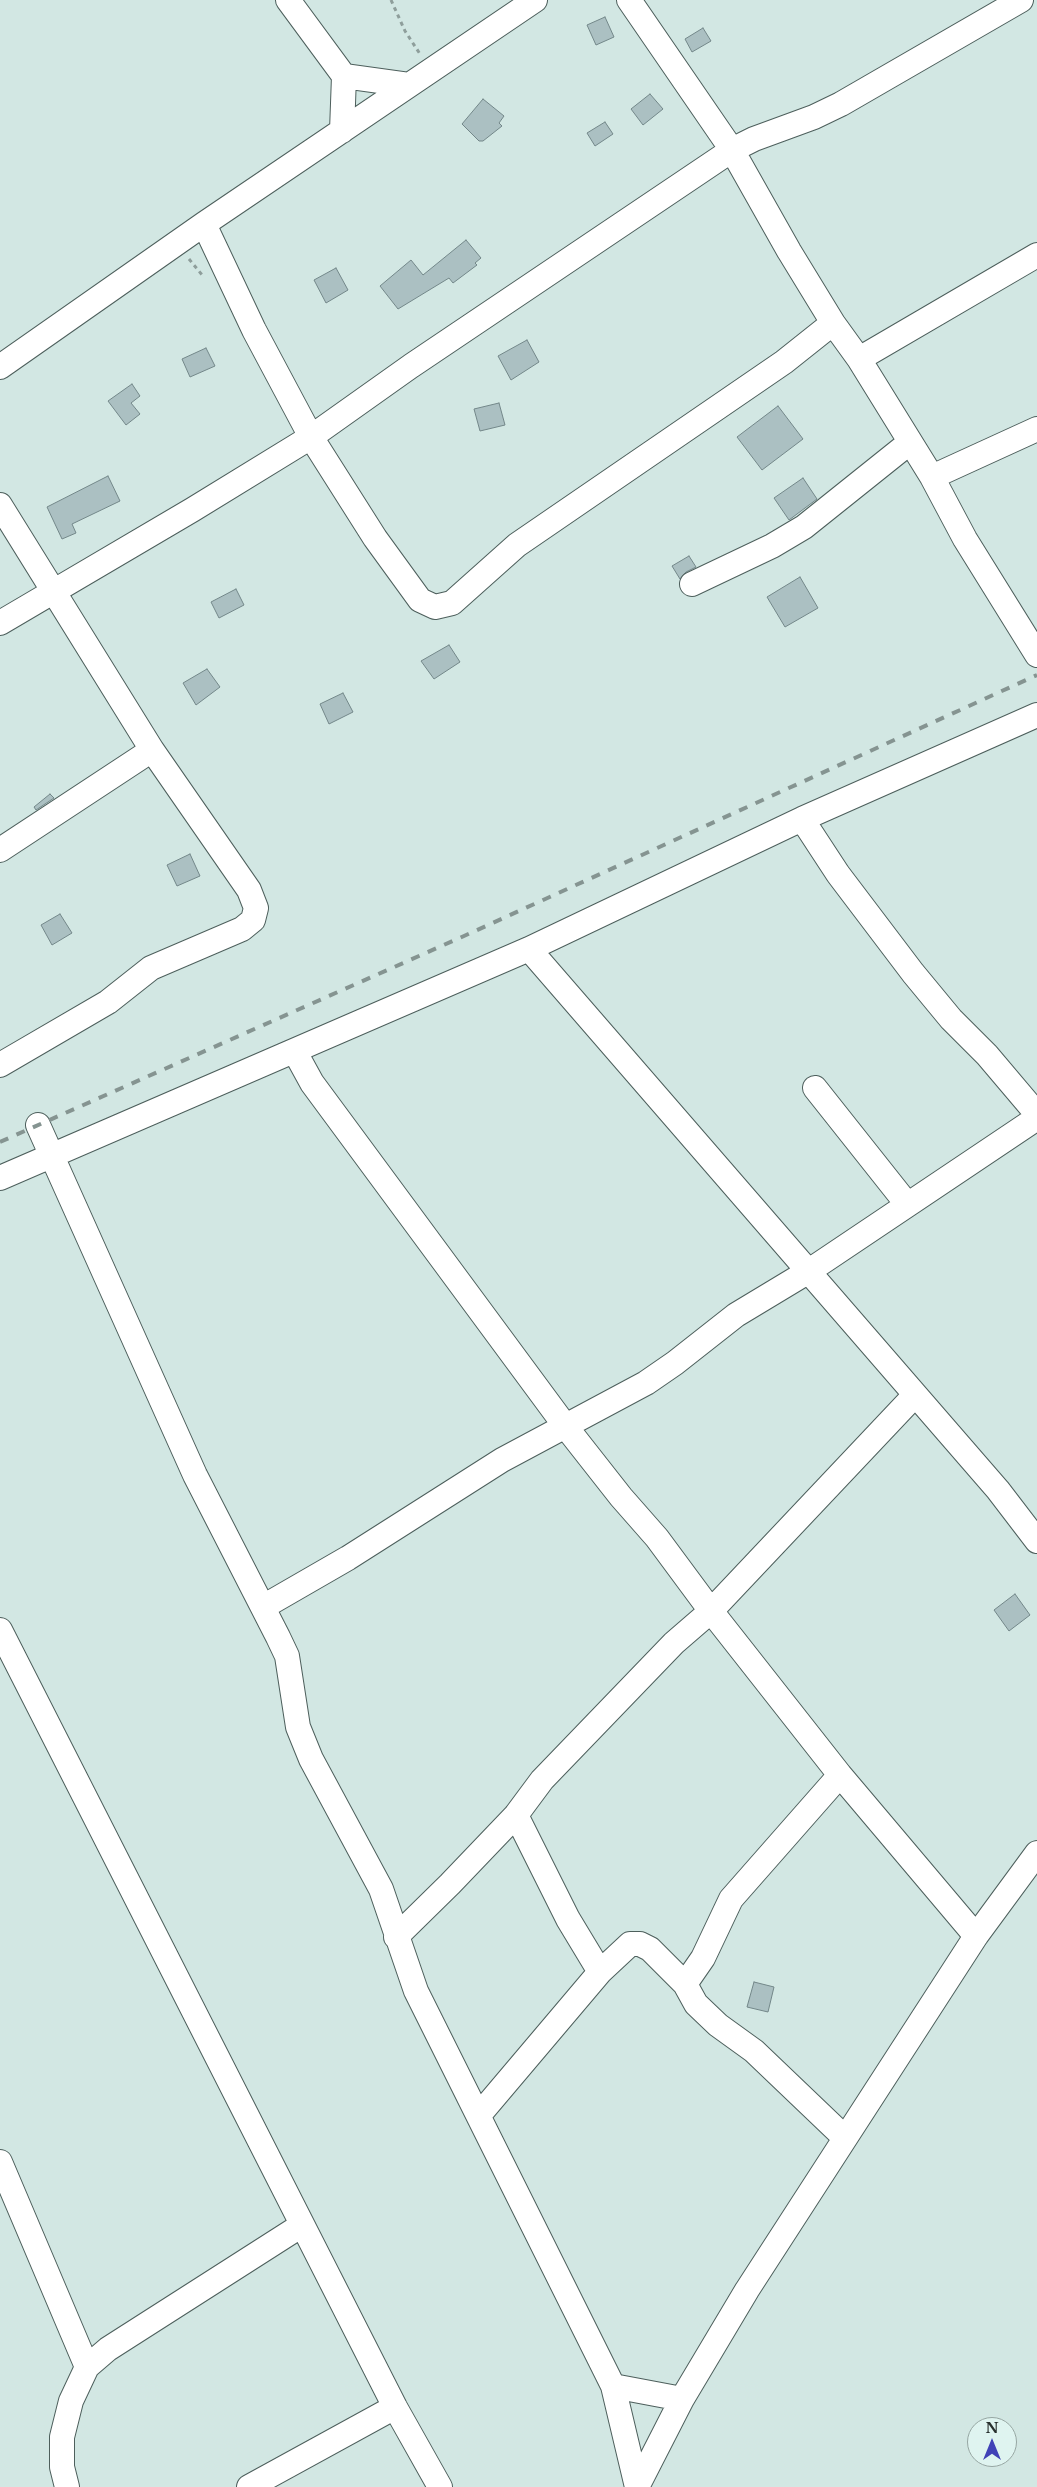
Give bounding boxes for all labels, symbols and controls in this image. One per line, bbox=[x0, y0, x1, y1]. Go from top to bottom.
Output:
north arrow bbox=[967, 2417, 1017, 2467]
text: N bbox=[985, 2419, 999, 2437]

